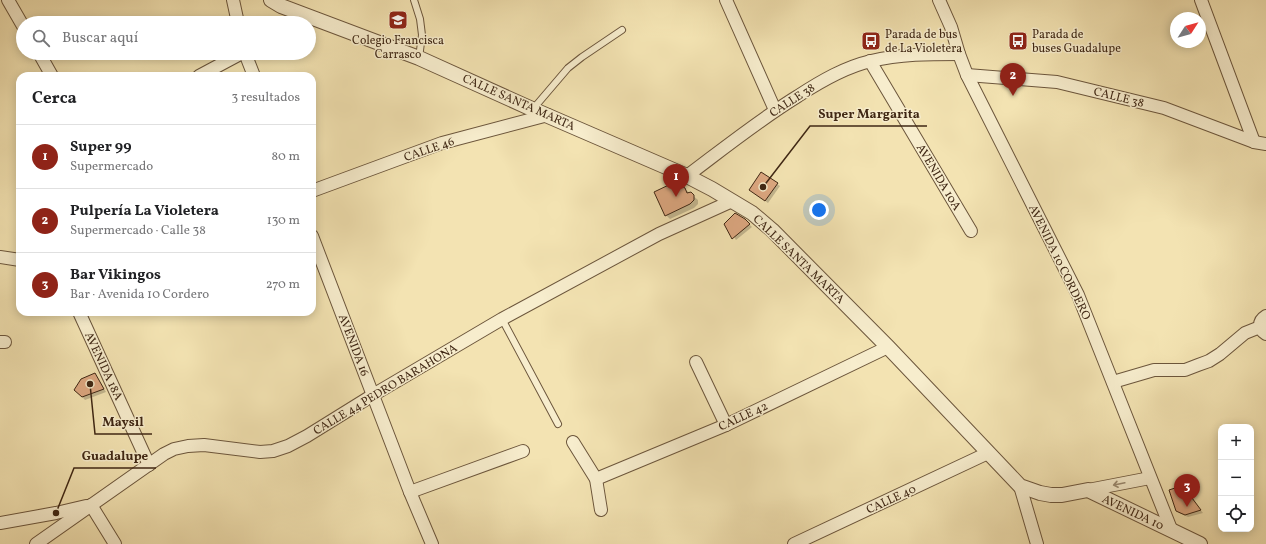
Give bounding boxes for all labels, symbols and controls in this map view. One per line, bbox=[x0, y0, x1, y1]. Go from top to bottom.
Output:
school or university icon: Colegio Francisca Carrasco bbox=[387, 9, 409, 31]
north arrow bbox=[1170, 12, 1206, 48]
search box bbox=[16, 16, 316, 60]
icon: search bbox=[30, 27, 52, 49]
place label: Parada de bus de La Violetera bbox=[885, 27, 962, 57]
place label: Parada de buses Guadalupe bbox=[1032, 27, 1121, 57]
text: Buscar aquí bbox=[62, 28, 138, 49]
bus stop icon: Parada de bus de La Violetera bbox=[860, 30, 882, 52]
bus stop icon: Parada de buses Guadalupe bbox=[1007, 30, 1029, 52]
place label: Colegio Francisca Carrasco bbox=[352, 33, 444, 63]
pin: 2 bbox=[1000, 63, 1026, 96]
street label: CALLE SANTA MARTA bbox=[460, 71, 578, 135]
street label: CALLE 38 bbox=[767, 80, 818, 122]
street label: CALLE 38 bbox=[1092, 84, 1146, 112]
text: Cerca bbox=[32, 87, 77, 110]
text: 3 resultados bbox=[231, 89, 300, 107]
callout: Super Margarita bbox=[810, 101, 927, 126]
text: Super Margarita bbox=[818, 106, 920, 124]
street label: CALLE 46 bbox=[402, 134, 457, 166]
text: Super 99 bbox=[70, 137, 131, 158]
street label: AVENIDA 10A bbox=[912, 141, 965, 214]
text: 1 bbox=[42, 148, 48, 166]
text: 80 m bbox=[271, 148, 300, 166]
text: Supermercado bbox=[70, 158, 153, 176]
pin: 1 bbox=[663, 164, 689, 197]
your location bbox=[809, 200, 829, 220]
text: Pulpería La Violetera bbox=[70, 201, 219, 222]
street label: AVENIDA 10 CORDERO bbox=[1024, 202, 1094, 323]
text: 2 bbox=[42, 212, 48, 230]
text: 130 m bbox=[267, 212, 300, 230]
street label: CALLE SANTA MARTA bbox=[749, 212, 848, 308]
text: Supermercado · Calle 38 bbox=[70, 222, 206, 240]
text: Bar Vikingos bbox=[70, 265, 161, 286]
text: 3 bbox=[42, 276, 48, 294]
text: 270 m bbox=[266, 276, 300, 294]
text: Bar · Avenida 10 Cordero bbox=[70, 286, 209, 304]
street label: AVENIDA 16 bbox=[334, 312, 372, 379]
street label: AVENIDA 18A bbox=[80, 330, 126, 404]
street label: CALLE 44 PEDRO BARAHONA bbox=[311, 340, 461, 439]
street label: CALLE 42 bbox=[716, 399, 771, 435]
callout: Maysil bbox=[95, 409, 152, 434]
text: Maysil bbox=[102, 414, 144, 432]
map controls bbox=[1218, 424, 1254, 532]
button: + bbox=[1218, 424, 1254, 460]
callout: Guadalupe bbox=[74, 443, 156, 468]
text: Guadalupe bbox=[82, 448, 149, 466]
button: − bbox=[1218, 460, 1254, 496]
pin: 3 bbox=[1174, 474, 1200, 507]
one-way arrow bbox=[1113, 480, 1126, 488]
street label: CALLE 40 bbox=[864, 481, 919, 518]
street label: AVENIDA 10 bbox=[1099, 492, 1166, 534]
button: locate bbox=[1218, 496, 1254, 532]

